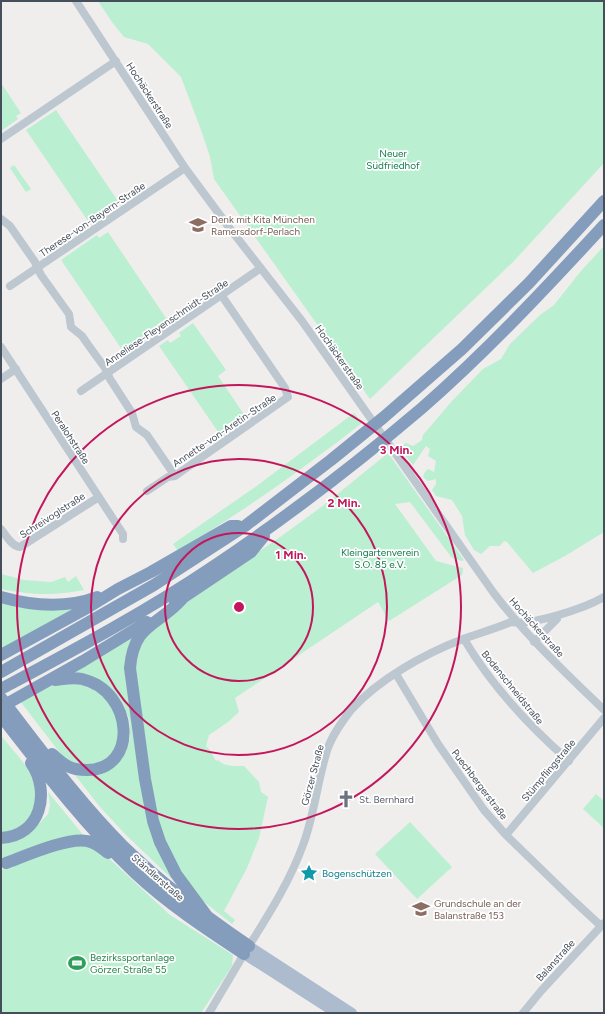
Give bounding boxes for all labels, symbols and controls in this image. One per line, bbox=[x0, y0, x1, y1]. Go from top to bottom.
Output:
street label: Hochäckerstraße bbox=[123, 60, 176, 131]
park label: Neuer Südfriedhof bbox=[366, 147, 420, 172]
street label: Therese-von-Bayern-Straße bbox=[37, 179, 148, 260]
place label: Denk mit Kita München Ramersdorf-Perlach bbox=[211, 213, 315, 238]
school or university icon: Denk mit Kita München Ramersdorf-Perlach bbox=[188, 215, 208, 235]
street label: Anneliese-Fleyenschmidt-Straße bbox=[102, 276, 231, 369]
street label: Hochäckerstraße bbox=[312, 322, 367, 393]
street label: Annette-von-Aretin-Straße bbox=[170, 391, 279, 470]
street label: Peralohstraße bbox=[48, 408, 93, 467]
text: 3 Min. bbox=[380, 443, 412, 457]
street label: Schreivoglstraße bbox=[17, 489, 88, 541]
text: 2 Min. bbox=[327, 496, 361, 510]
park label: Kleingartenverein S.O. 85 e.V. bbox=[341, 546, 419, 571]
text: 1 Min. bbox=[275, 548, 307, 562]
street label: Hochäckerstraße bbox=[506, 595, 567, 660]
centre of rings bbox=[232, 600, 246, 614]
street label: Bodenschneidstraße bbox=[479, 648, 547, 727]
street label: Stümpflingstraße bbox=[518, 736, 579, 804]
street label: Görzer Straße bbox=[298, 743, 327, 807]
street label: Puechbergerstraße bbox=[449, 746, 511, 823]
church icon: St. Bernhard bbox=[336, 789, 356, 809]
place label: St. Bernhard bbox=[359, 793, 414, 806]
street label: Ständlerstraße bbox=[129, 851, 187, 904]
place icon: Bogenschützen bbox=[299, 863, 319, 883]
place label: Bogenschützen bbox=[322, 867, 392, 880]
place label: Grundschule an der Balanstraße 153 bbox=[434, 897, 522, 922]
school or university icon: Grundschule an der Balanstraße 153 bbox=[411, 899, 431, 919]
street label: Balanstraße bbox=[533, 936, 578, 984]
place label: Bezirkssportanlage Görzer Straße 55 bbox=[90, 951, 175, 976]
sports icon: Bezirkssportanlage Görzer Straße 55 bbox=[67, 953, 87, 973]

